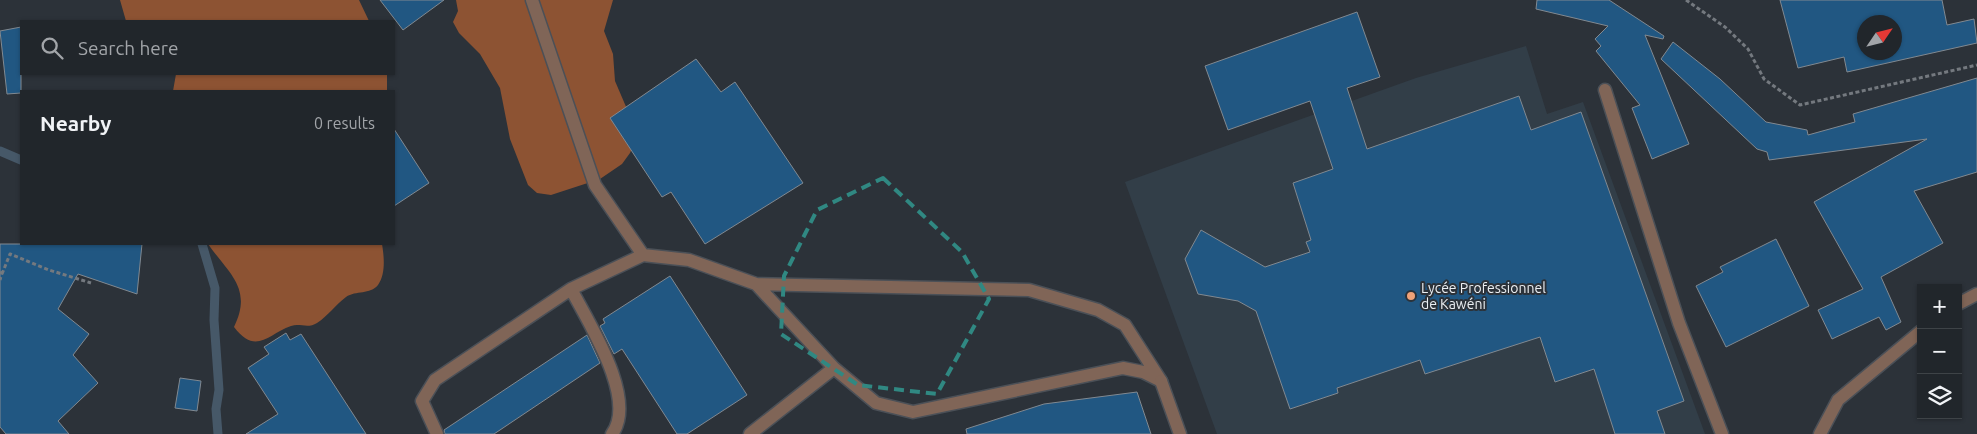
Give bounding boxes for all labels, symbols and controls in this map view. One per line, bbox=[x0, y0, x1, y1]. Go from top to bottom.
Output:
north arrow bbox=[1857, 15, 1902, 60]
search box bbox=[20, 20, 395, 75]
icon: search bbox=[38, 34, 66, 62]
text: Search here bbox=[78, 37, 178, 59]
text: Nearby bbox=[40, 111, 111, 135]
text: 0 results bbox=[314, 114, 375, 132]
place label: Lycée Professionnel de Kawéni bbox=[1421, 280, 1546, 312]
map controls bbox=[1917, 284, 1962, 419]
button: + bbox=[1917, 284, 1962, 329]
marker: Lycée Professionnel de Kawéni bbox=[1405, 290, 1417, 302]
button: − bbox=[1917, 329, 1962, 374]
button: layers bbox=[1917, 374, 1962, 419]

